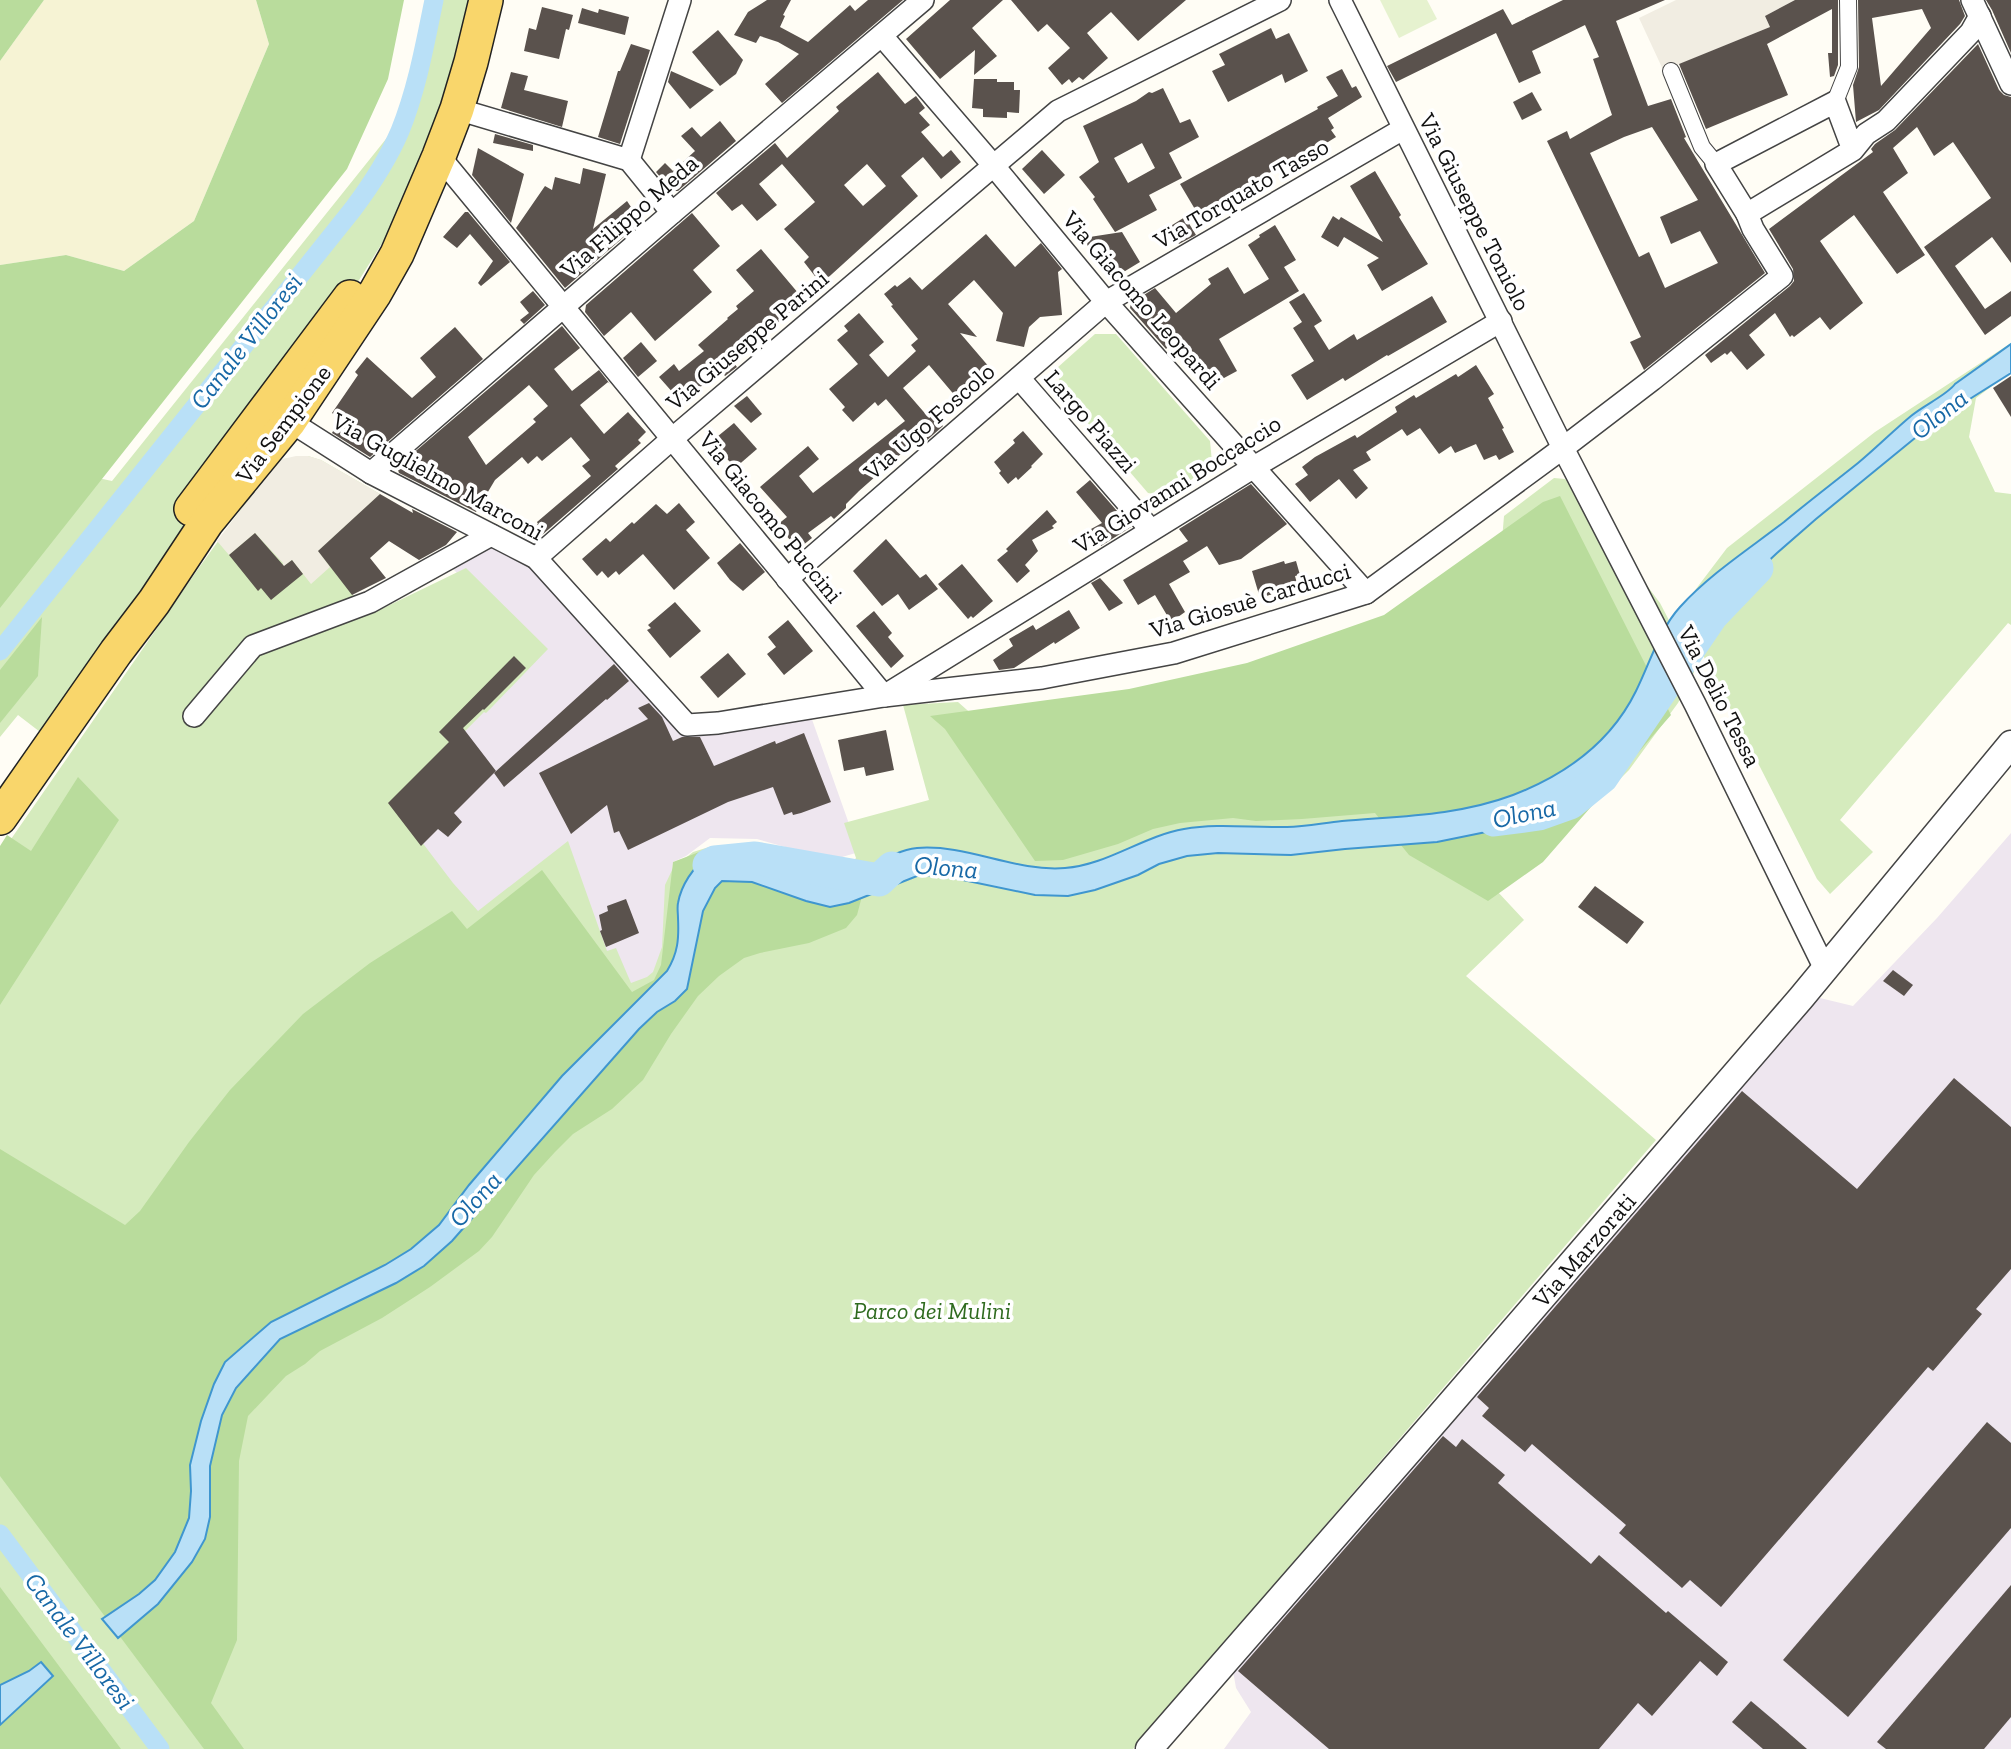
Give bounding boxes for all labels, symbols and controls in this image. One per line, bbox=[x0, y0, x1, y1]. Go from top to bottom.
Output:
street label: Via Giuseppe Toniolo bbox=[1412, 108, 1537, 315]
street label: Via Torquato Tasso bbox=[1147, 131, 1334, 255]
street label: Via Filippo Meda bbox=[553, 148, 704, 284]
street label: Via Giacomo Leopardi bbox=[1056, 204, 1228, 395]
street label: Via Giuseppe Parini bbox=[659, 263, 834, 417]
water label: Canale Villoresi bbox=[183, 267, 309, 415]
street label: Via Ugo Foscolo bbox=[857, 356, 1000, 486]
street label: Via Sempione bbox=[228, 359, 337, 490]
street label: Largo Piazzi bbox=[1038, 364, 1144, 479]
water label: Olona bbox=[1904, 382, 1974, 446]
street label: Via Guglielmo Marconi bbox=[326, 405, 549, 546]
street label: Via Giovanni Boccaccio bbox=[1067, 408, 1286, 560]
street label: Via Giacomo Puccini bbox=[692, 425, 849, 609]
street label: Via Giosuè Carducci bbox=[1145, 556, 1354, 645]
street label: Via Delio Tessa bbox=[1672, 620, 1768, 772]
water label: Olona bbox=[1489, 791, 1559, 835]
water label: Olona bbox=[913, 848, 979, 886]
water label: Olona bbox=[442, 1165, 508, 1233]
street label: Via Marzorati bbox=[1526, 1187, 1642, 1314]
park label: Parco dei Mulini bbox=[853, 1296, 1011, 1325]
water label: Canale Villoresi bbox=[18, 1566, 142, 1716]

